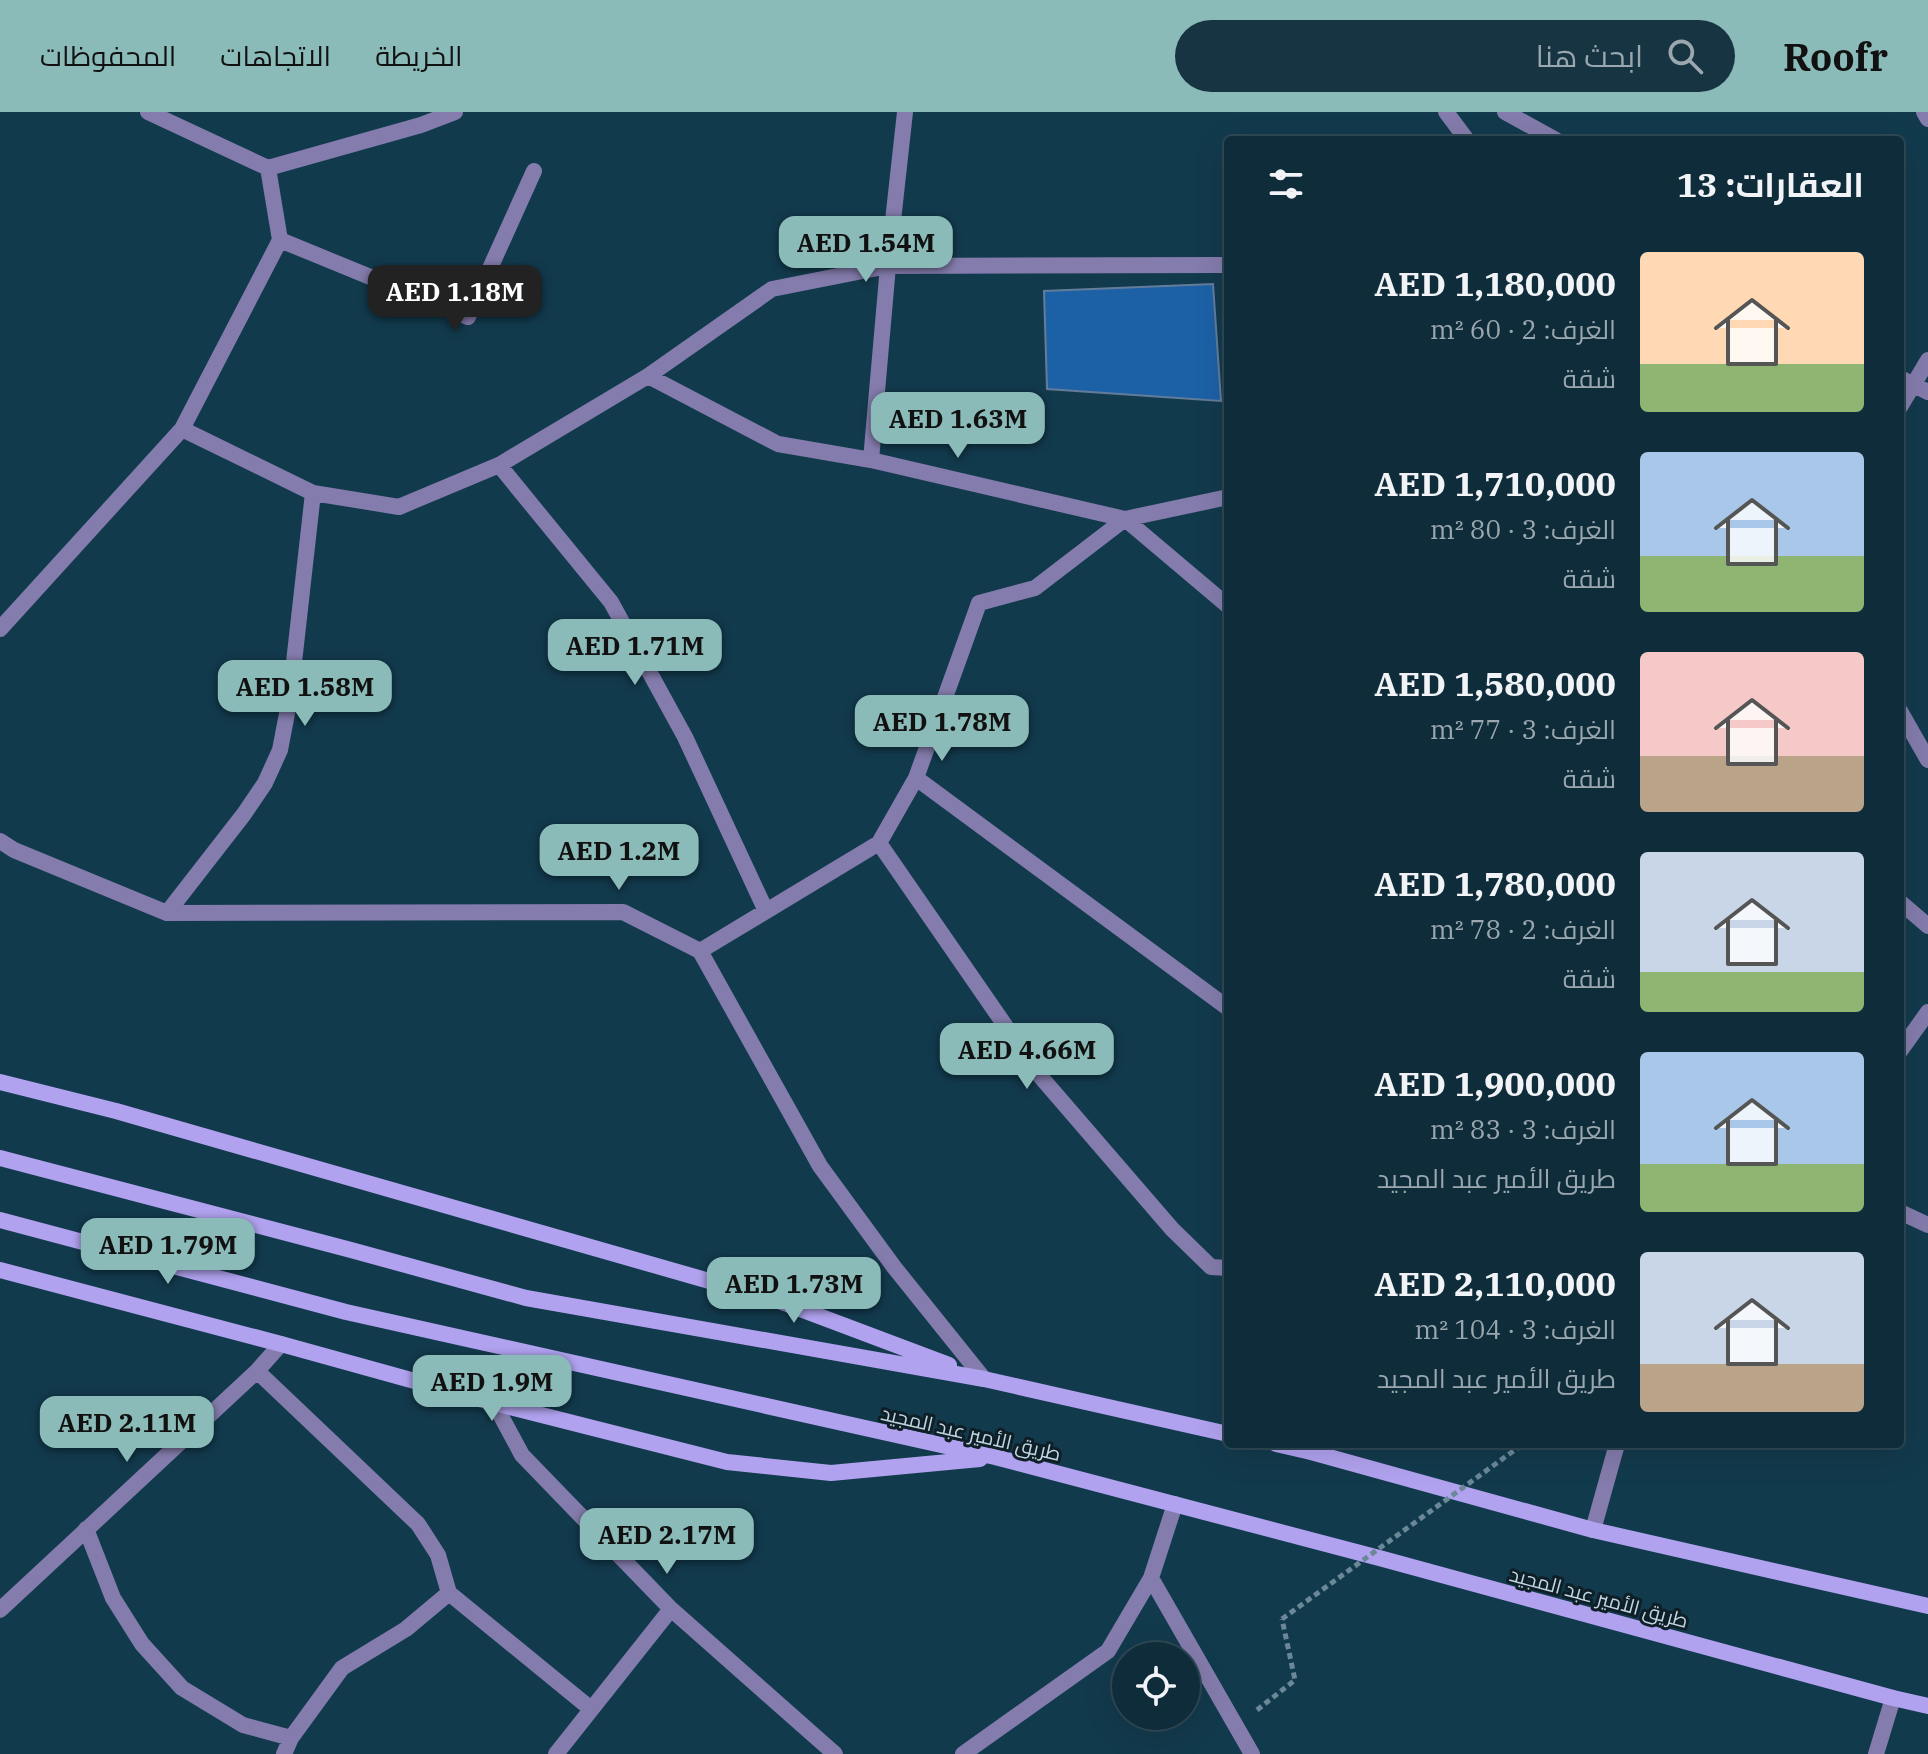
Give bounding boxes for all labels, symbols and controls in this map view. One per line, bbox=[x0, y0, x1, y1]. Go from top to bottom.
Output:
search box bbox=[1175, 20, 1735, 92]
text: Roofr bbox=[1783, 32, 1888, 81]
icon: search bbox=[1663, 34, 1707, 78]
text: ابحث هنا bbox=[1536, 36, 1643, 75]
text: المحفوظات bbox=[40, 37, 176, 74]
text: الاتجاهات bbox=[220, 37, 331, 74]
text: الخريطة bbox=[375, 37, 463, 74]
icon: filters bbox=[1264, 162, 1308, 206]
text: العقارات: 13 bbox=[1677, 162, 1864, 206]
pin: AED 1.54M bbox=[774, 216, 958, 284]
text: AED 1.54M bbox=[797, 225, 935, 259]
text: AED 1,180,000 bbox=[1374, 261, 1616, 305]
pin: AED 1.18M bbox=[363, 265, 547, 333]
text: AED 1.18M bbox=[386, 274, 524, 308]
icon: home bbox=[1704, 284, 1800, 380]
text: الغرف: 2 · 60 m² bbox=[1430, 312, 1616, 346]
text: شقة bbox=[1563, 361, 1616, 395]
pin: AED 1.63M bbox=[866, 392, 1050, 460]
text: AED 1.63M bbox=[889, 401, 1027, 435]
text: AED 1,710,000 bbox=[1374, 461, 1616, 505]
icon: home bbox=[1704, 484, 1800, 580]
text: الغرف: 3 · 80 m² bbox=[1430, 512, 1616, 546]
text: شقة bbox=[1563, 561, 1616, 595]
pin: AED 1.71M bbox=[543, 619, 727, 687]
text: AED 1.71M bbox=[566, 628, 704, 662]
pin: AED 1.58M bbox=[213, 660, 397, 728]
text: AED 1,580,000 bbox=[1374, 661, 1616, 705]
text: AED 1.58M bbox=[236, 669, 374, 703]
icon: home bbox=[1704, 684, 1800, 780]
pin: AED 1.78M bbox=[850, 695, 1034, 763]
text: AED 1.78M bbox=[873, 704, 1011, 738]
text: الغرف: 3 · 77 m² bbox=[1430, 712, 1616, 746]
text: شقة bbox=[1563, 761, 1616, 795]
pin: AED 1.2M bbox=[536, 824, 702, 892]
text: AED 1.2M bbox=[558, 833, 680, 867]
text: AED 1,780,000 bbox=[1374, 861, 1616, 905]
icon: home bbox=[1704, 884, 1800, 980]
text: الغرف: 2 · 78 m² bbox=[1430, 912, 1616, 946]
text: شقة bbox=[1563, 961, 1616, 995]
pin: AED 4.66M bbox=[935, 1023, 1119, 1091]
text: AED 4.66M bbox=[958, 1032, 1096, 1066]
text: AED 1,900,000 bbox=[1374, 1061, 1616, 1105]
icon: home bbox=[1704, 1084, 1800, 1180]
text: الغرف: 3 · 83 m² bbox=[1430, 1112, 1616, 1146]
text: طريق الأمير عبد المجيد bbox=[1377, 1161, 1616, 1195]
pin: AED 1.79M bbox=[76, 1218, 260, 1286]
text: AED 1.79M bbox=[99, 1227, 237, 1261]
pin: AED 1.73M bbox=[702, 1257, 886, 1325]
text: AED 2,110,000 bbox=[1374, 1261, 1616, 1305]
text: AED 1.73M bbox=[725, 1266, 863, 1300]
icon: home bbox=[1704, 1284, 1800, 1380]
text: الغرف: 3 · 104 m² bbox=[1414, 1312, 1616, 1346]
pin: AED 1.9M bbox=[409, 1355, 575, 1423]
text: طريق الأمير عبد المجيد bbox=[1377, 1361, 1616, 1395]
text: AED 1.9M bbox=[431, 1364, 553, 1398]
pin: AED 2.11M bbox=[35, 1396, 219, 1464]
street label: طريق الأمير عبد المجيد bbox=[878, 1399, 1064, 1467]
text: AED 2.11M bbox=[58, 1405, 196, 1439]
pin: AED 2.17M bbox=[575, 1508, 759, 1576]
text: AED 2.17M bbox=[598, 1517, 736, 1551]
street label: طريق الأمير عبد المجيد bbox=[1507, 1560, 1691, 1634]
map controls bbox=[1112, 1642, 1200, 1730]
button: locate bbox=[1112, 1642, 1200, 1730]

